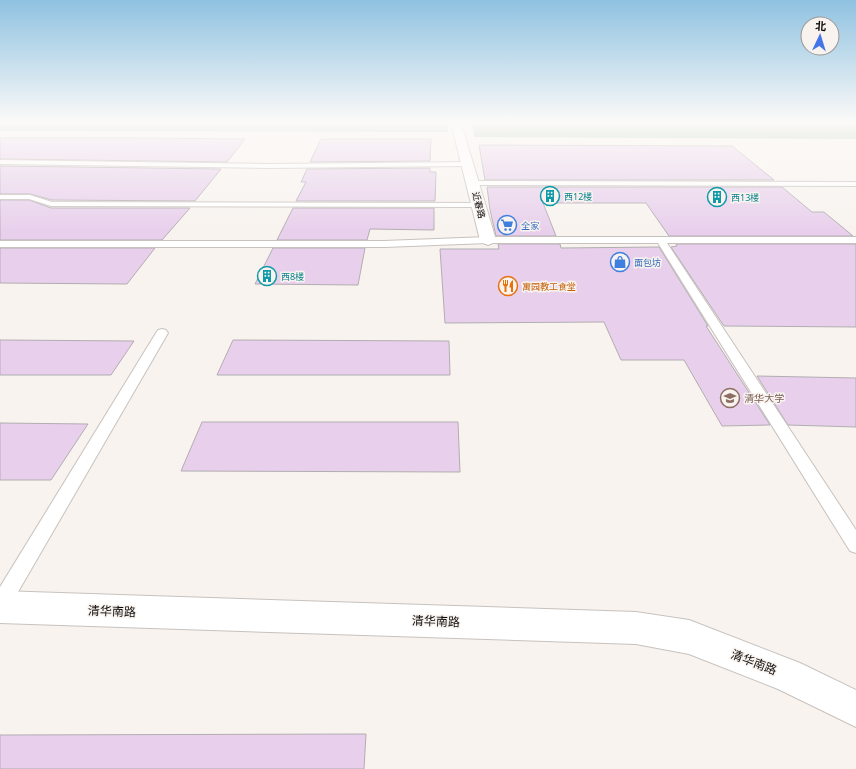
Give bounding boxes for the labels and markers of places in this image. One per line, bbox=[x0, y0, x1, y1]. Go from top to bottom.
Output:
building icon: 西12楼 bbox=[539, 185, 561, 207]
building icon: 西13楼 bbox=[706, 186, 728, 208]
place label: 西12楼 bbox=[564, 190, 592, 203]
place label: 西13楼 bbox=[731, 191, 759, 204]
supermarket icon: 全家 bbox=[496, 214, 518, 236]
place label: 全家 bbox=[521, 219, 540, 232]
shop icon: 面包坊 bbox=[609, 251, 631, 273]
place label: 面包坊 bbox=[634, 256, 661, 269]
building icon: 西8楼 bbox=[256, 265, 278, 287]
place label: 西8楼 bbox=[281, 270, 304, 283]
restaurant icon: 寓园教工食堂 bbox=[497, 275, 519, 297]
place label: 寓园教工食堂 bbox=[522, 280, 576, 293]
school or university icon: 清华大学 bbox=[719, 387, 741, 409]
place label: 清华大学 bbox=[744, 391, 784, 405]

